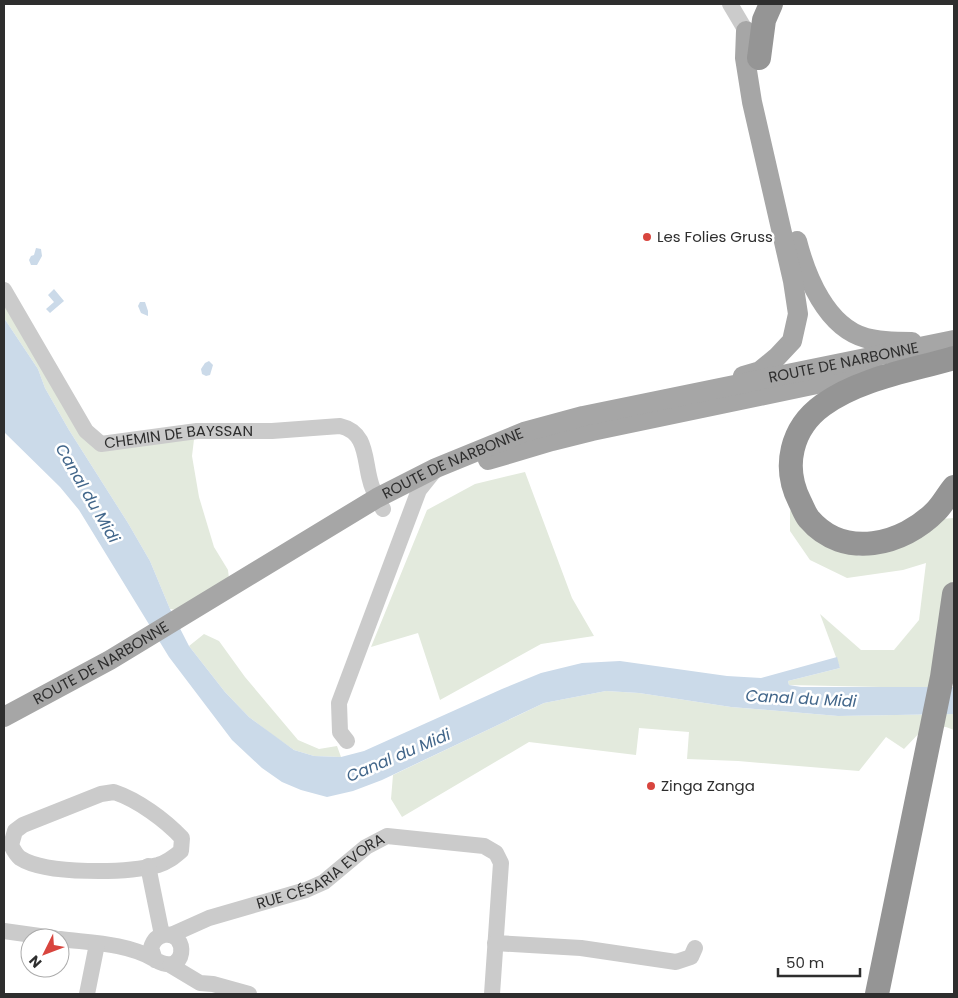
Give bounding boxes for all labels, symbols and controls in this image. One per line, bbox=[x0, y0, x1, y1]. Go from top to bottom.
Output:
place label: Les Folies Gruss bbox=[657, 226, 773, 247]
marker: Les Folies Gruss bbox=[641, 231, 653, 243]
street label: ROUTE DE NARBONNE bbox=[766, 337, 920, 388]
street label: CHEMIN DE BAYSSAN bbox=[103, 420, 253, 453]
street label: ROUTE DE NARBONNE bbox=[378, 422, 526, 504]
water label: Canal du Midi bbox=[50, 439, 126, 548]
street label: ROUTE DE NARBONNE bbox=[29, 616, 173, 709]
water label: Canal du Midi bbox=[745, 684, 858, 713]
water label: Canal du Midi bbox=[343, 723, 455, 788]
place label: Zinga Zanga bbox=[661, 775, 755, 796]
marker: Zinga Zanga bbox=[645, 780, 657, 792]
street label: RUE CÉSARIA EVORA bbox=[254, 828, 388, 914]
north arrow bbox=[20, 928, 70, 978]
scale bar bbox=[778, 946, 860, 978]
text: N bbox=[24, 951, 46, 972]
text: 50 m bbox=[786, 952, 824, 973]

